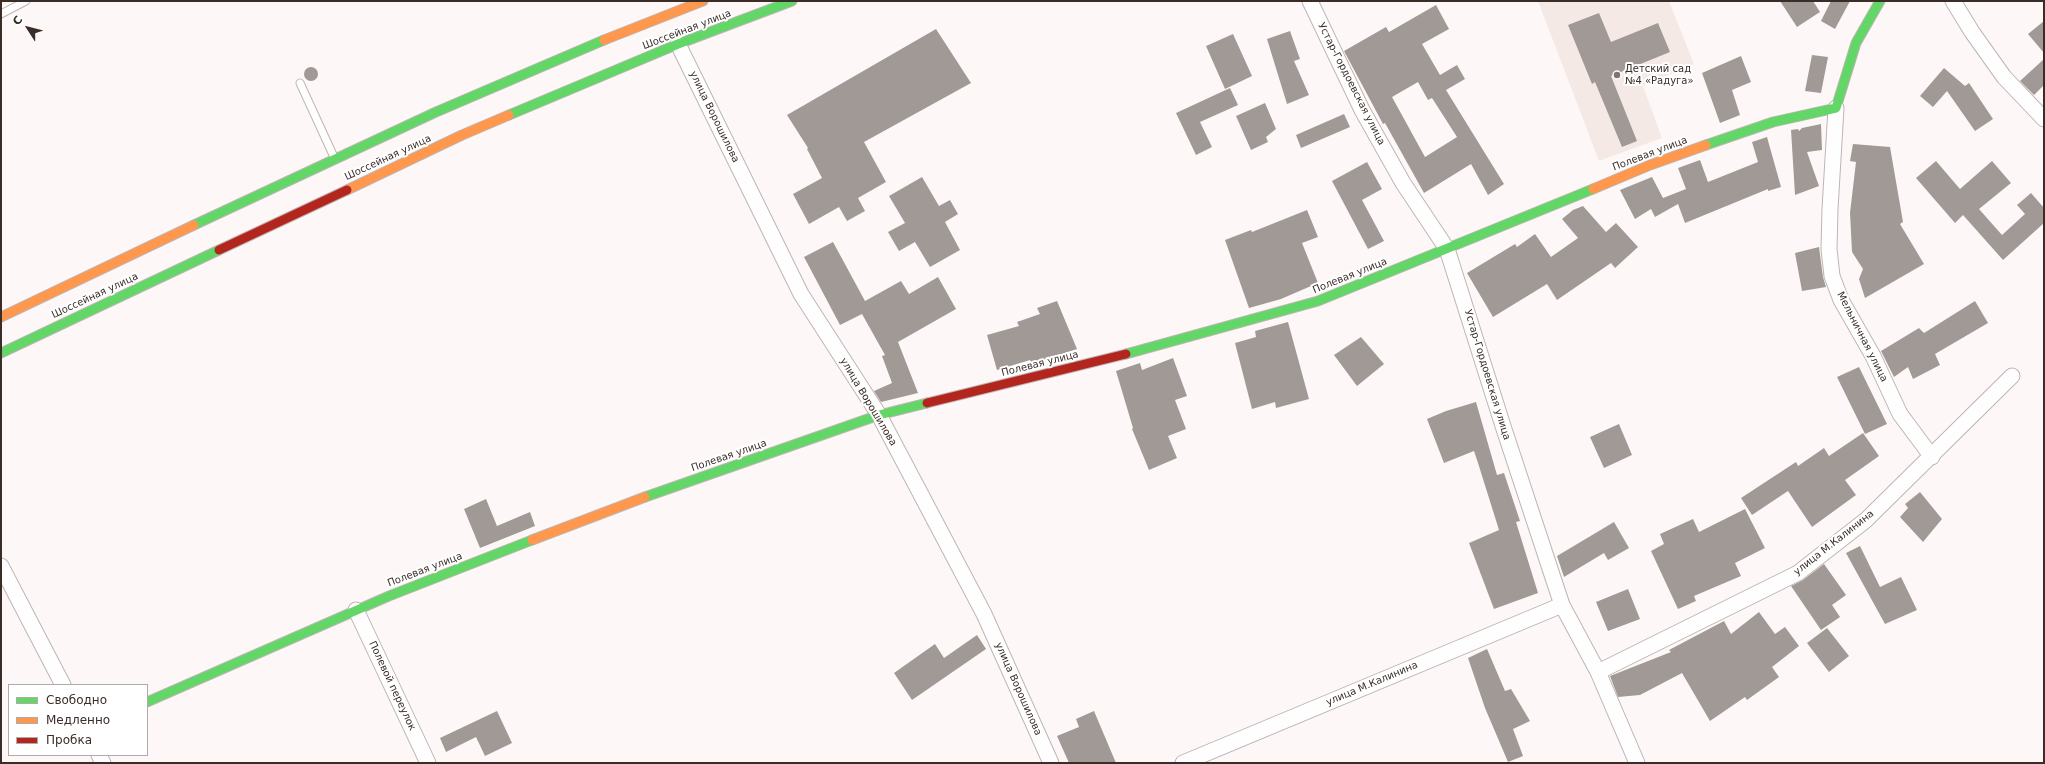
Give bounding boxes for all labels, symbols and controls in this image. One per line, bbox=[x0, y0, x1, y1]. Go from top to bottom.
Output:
north arrow bbox=[8, 8, 48, 48]
street label: Шоссейная улица bbox=[641, 8, 733, 52]
text: С bbox=[10, 14, 26, 28]
street label: Устар-Гордоевская улица bbox=[1315, 21, 1387, 147]
place label: Детский сад №4 «Радуга» bbox=[1625, 63, 1694, 86]
street label: улица Ворошилова bbox=[687, 69, 741, 165]
marker: Детский сад №4 «Радуга» bbox=[1612, 70, 1622, 80]
street label: Шоссейная улица bbox=[343, 133, 433, 183]
street label: Полевая улица bbox=[1611, 134, 1689, 174]
street label: Полевая улица bbox=[1311, 256, 1389, 296]
street label: Шоссейная улица bbox=[50, 271, 140, 321]
street label: Мельничная улица bbox=[1834, 290, 1890, 384]
street label: Устар-Гордоевская улица bbox=[1461, 308, 1513, 442]
street label: Полевая улица bbox=[1000, 349, 1080, 379]
street label: улица Ворошилова bbox=[837, 356, 899, 448]
street label: Полевая улица bbox=[690, 437, 768, 475]
street label: улица М.Калинина bbox=[1791, 508, 1877, 578]
street label: Полевая улица bbox=[386, 550, 464, 590]
street label: Полевой переулок bbox=[366, 639, 418, 733]
street label: улица Ворошилова bbox=[992, 641, 1044, 737]
street label: улица М.Калинина bbox=[1324, 659, 1420, 709]
legend bbox=[8, 684, 148, 756]
text: Свободно bbox=[46, 693, 107, 707]
text: Медленно bbox=[46, 713, 110, 727]
text: Пробка bbox=[46, 733, 92, 747]

